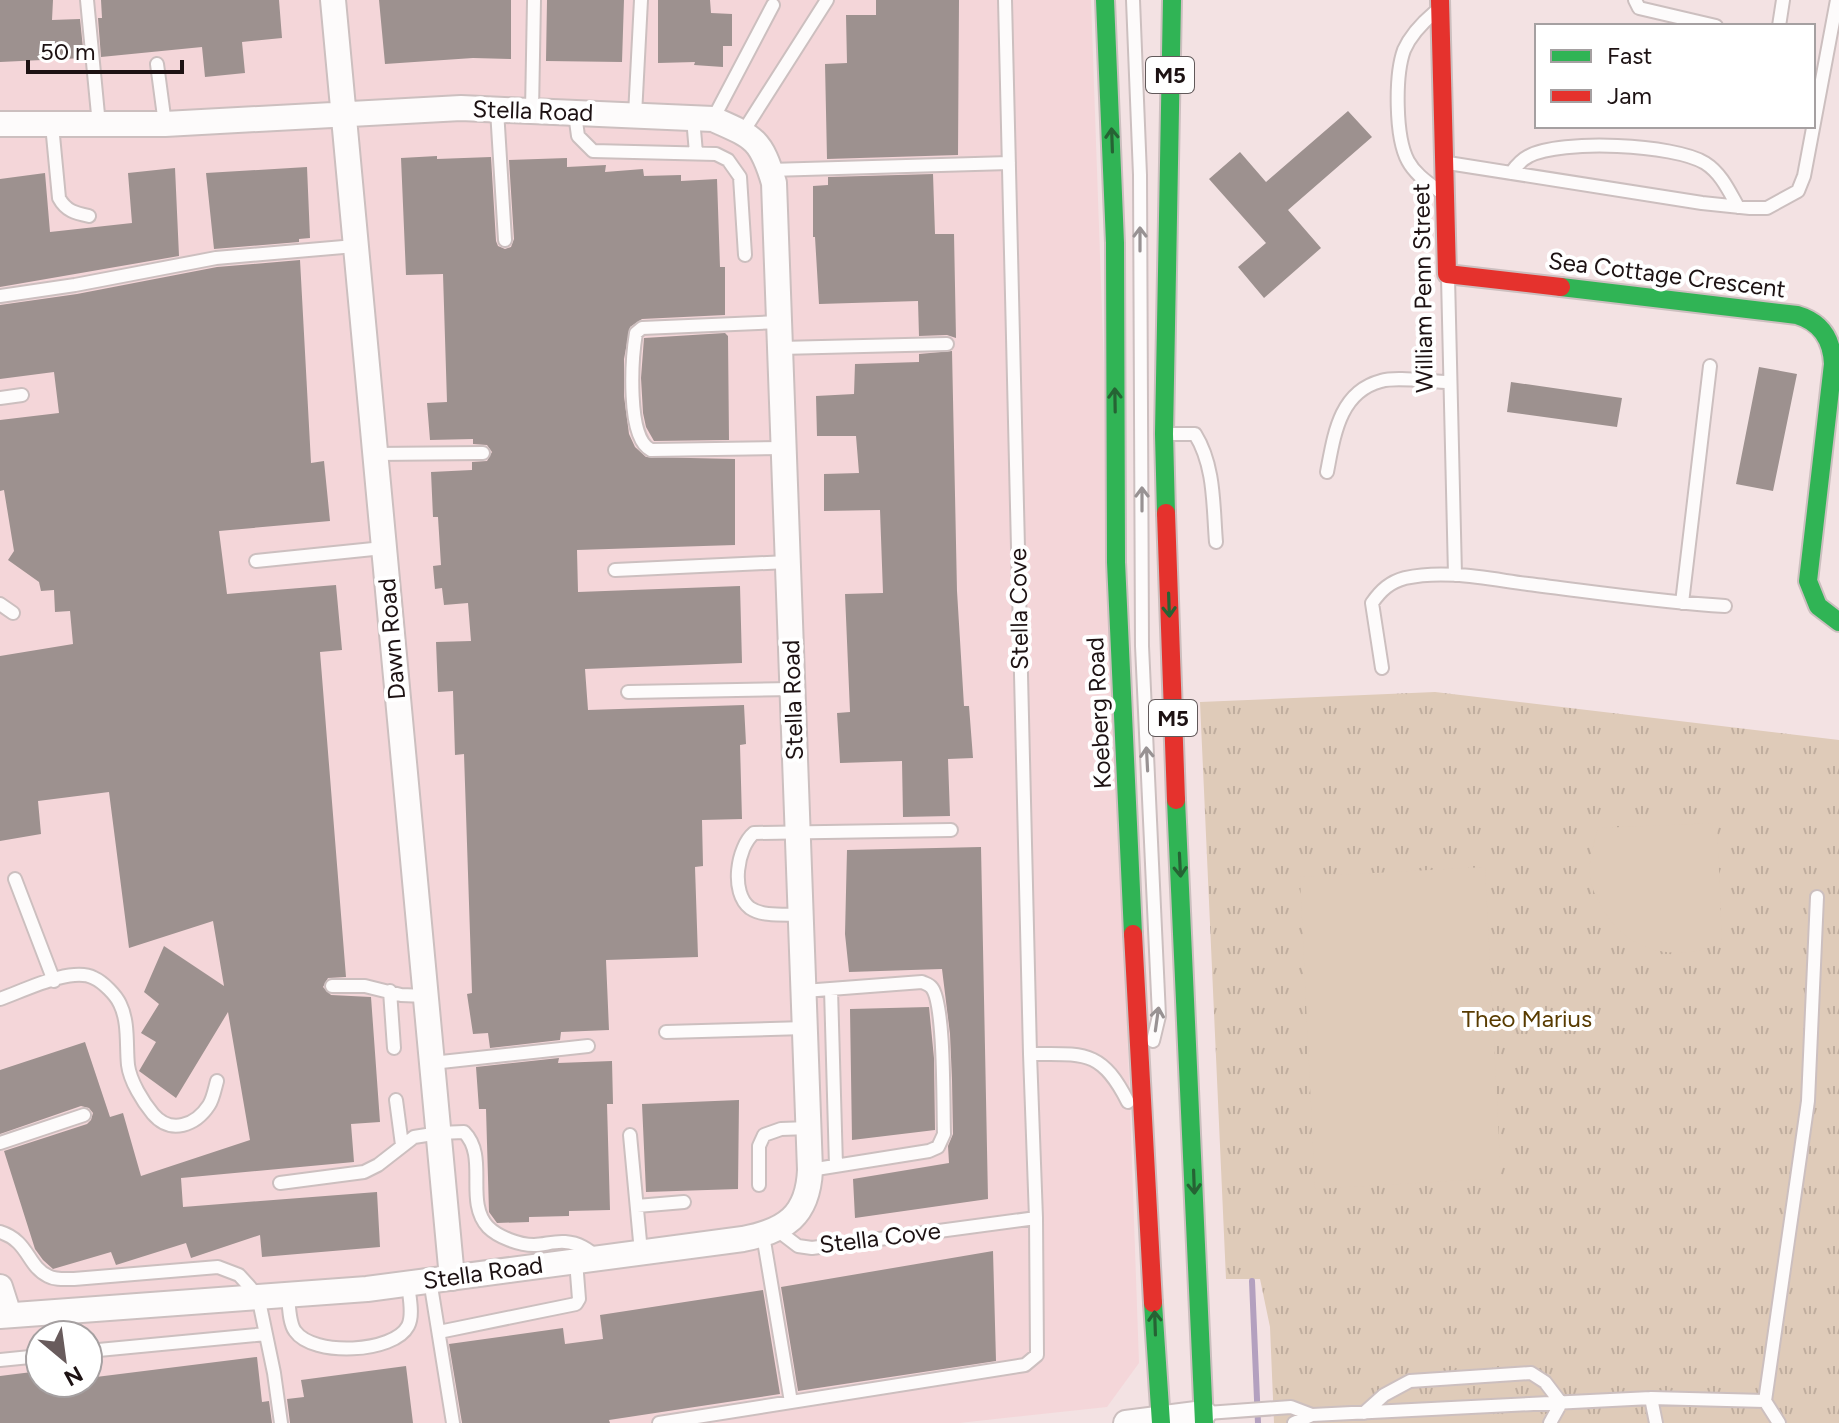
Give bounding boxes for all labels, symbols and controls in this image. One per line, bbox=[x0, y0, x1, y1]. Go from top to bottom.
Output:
scale bar bbox=[28, 24, 182, 74]
legend bbox=[1535, 24, 1815, 128]
text: 50 m bbox=[40, 37, 96, 66]
text: Fast bbox=[1607, 41, 1652, 70]
road number: M5 bbox=[1146, 57, 1194, 93]
text: Jam bbox=[1607, 81, 1652, 110]
street label: Stella Road bbox=[472, 94, 594, 127]
one-way arrow bbox=[1104, 127, 1120, 154]
street label: William Penn Street bbox=[1406, 183, 1439, 393]
one-way arrow bbox=[1132, 226, 1148, 253]
street label: Sea Cottage Crescent bbox=[1547, 246, 1787, 303]
one-way arrow bbox=[1107, 387, 1123, 414]
one-way arrow bbox=[1134, 486, 1149, 513]
street label: Stella Cove bbox=[1003, 548, 1034, 670]
street label: Dawn Road bbox=[372, 577, 411, 701]
one-way arrow bbox=[1162, 591, 1177, 618]
street label: Koeberg Road bbox=[1080, 636, 1117, 790]
street label: Stella Road bbox=[776, 639, 809, 761]
road number: M5 bbox=[1149, 700, 1197, 736]
one-way arrow bbox=[1140, 746, 1155, 773]
one-way arrow bbox=[1172, 851, 1187, 878]
park label: Theo Marius bbox=[1462, 1004, 1592, 1033]
one-way arrow bbox=[1150, 1006, 1165, 1032]
one-way arrow bbox=[1187, 1168, 1202, 1195]
street label: Stella Cove bbox=[818, 1216, 942, 1259]
street label: Stella Road bbox=[421, 1250, 545, 1295]
one-way arrow bbox=[1147, 1310, 1162, 1337]
north arrow bbox=[24, 1319, 104, 1399]
text: N bbox=[59, 1360, 87, 1392]

